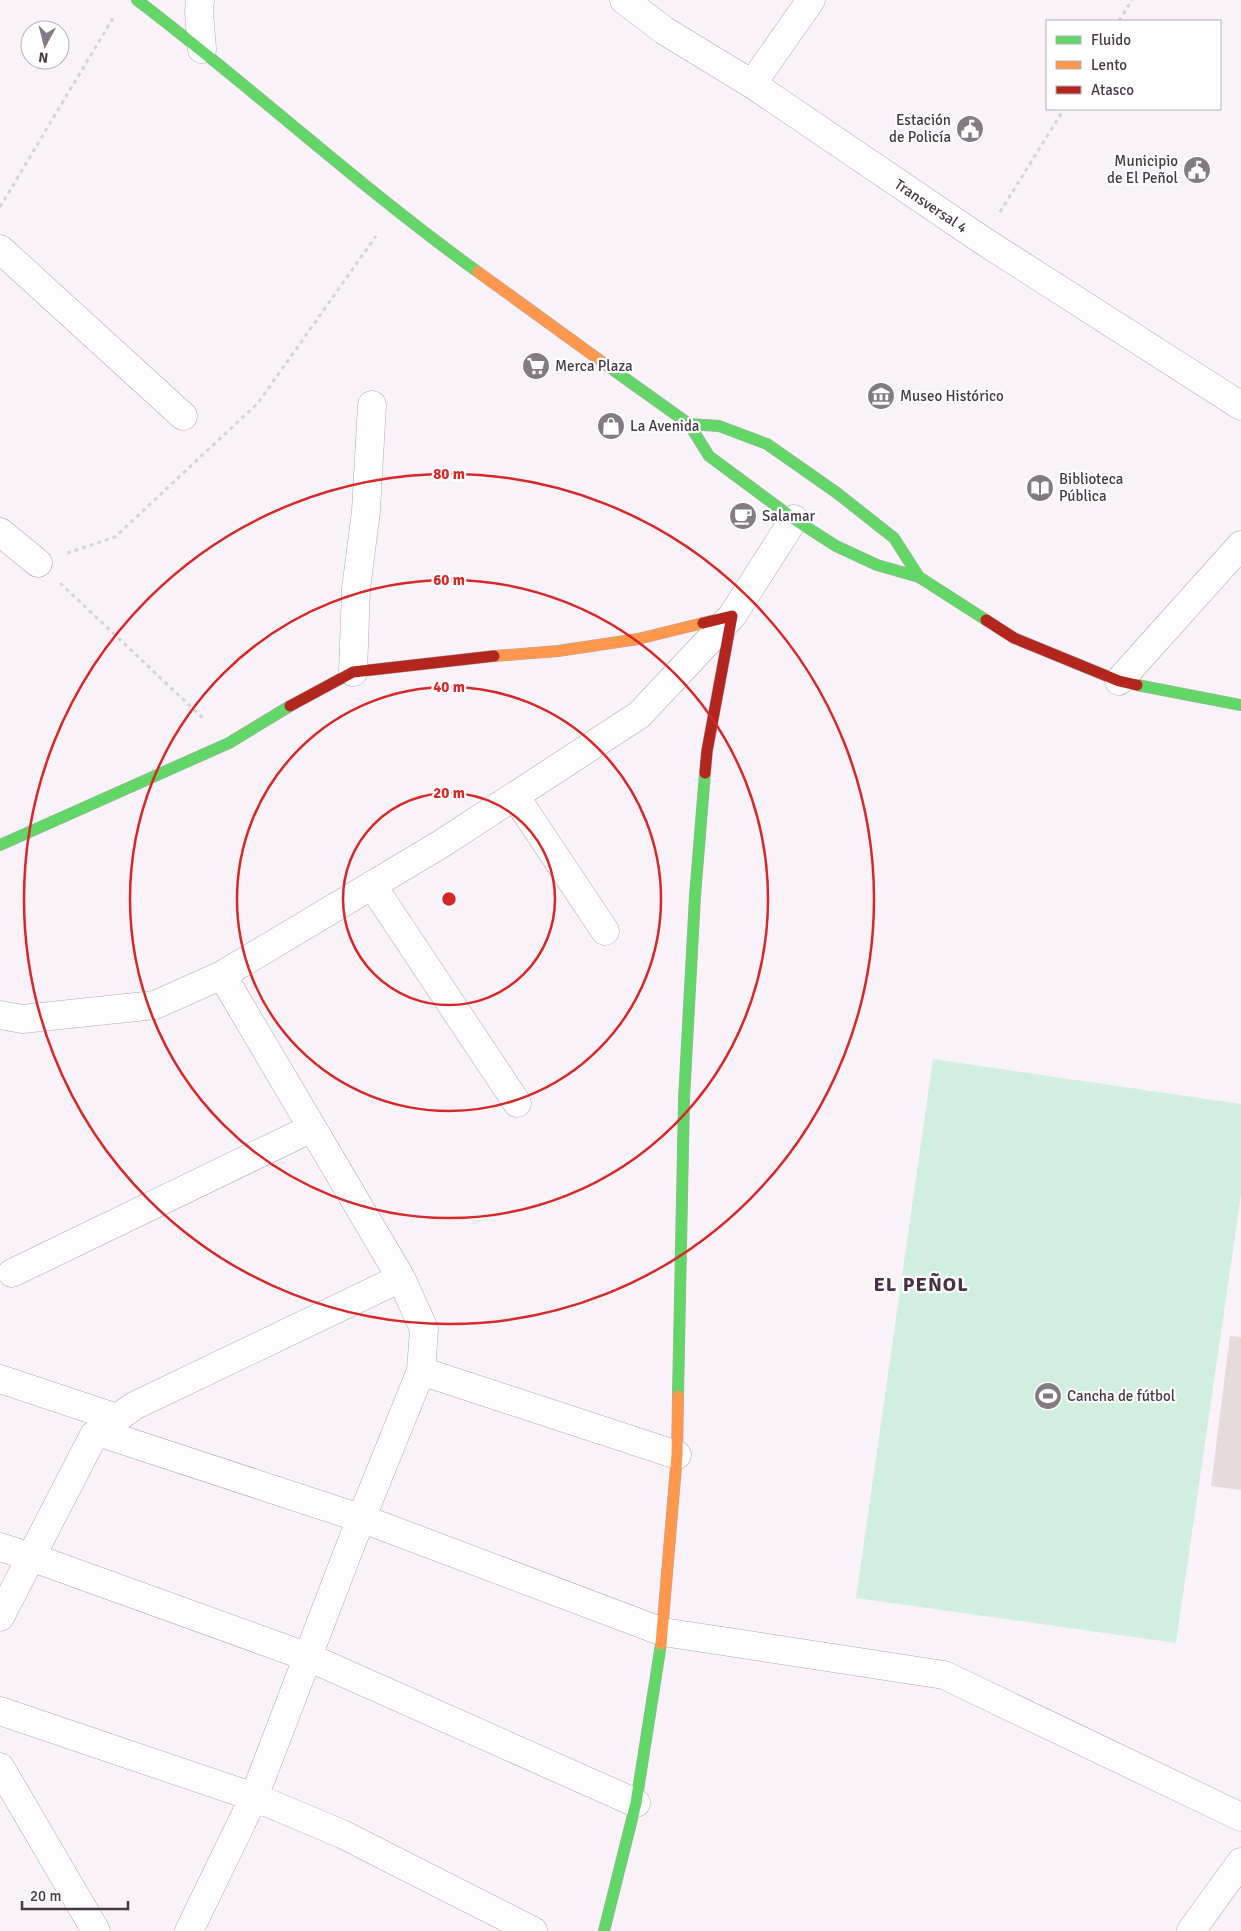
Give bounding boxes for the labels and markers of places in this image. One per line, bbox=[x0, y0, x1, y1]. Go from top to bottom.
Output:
place label: Estación de Policía bbox=[889, 111, 951, 146]
public building icon: Estación de Policía bbox=[955, 114, 985, 144]
place label: Municipio de El Peñol bbox=[1107, 152, 1178, 187]
public building icon: Municipio de El Peñol bbox=[1182, 155, 1212, 185]
supermarket icon: Merca Plaza bbox=[521, 351, 551, 381]
place label: Merca Plaza bbox=[555, 357, 633, 375]
museum icon: Museo Histórico bbox=[866, 381, 896, 411]
place label: Museo Histórico bbox=[900, 387, 1004, 405]
shop icon: La Avenida bbox=[596, 411, 626, 441]
place label: La Avenida bbox=[630, 417, 699, 435]
place label: Biblioteca Pública bbox=[1059, 470, 1123, 505]
library icon: Biblioteca Pública bbox=[1025, 473, 1055, 503]
cafe icon: Salamar bbox=[728, 501, 758, 531]
place label: Salamar bbox=[762, 507, 816, 525]
centre of rings bbox=[440, 890, 458, 908]
sports icon: Cancha de fútbol bbox=[1033, 1381, 1063, 1411]
place label: Cancha de fútbol bbox=[1067, 1387, 1175, 1405]

